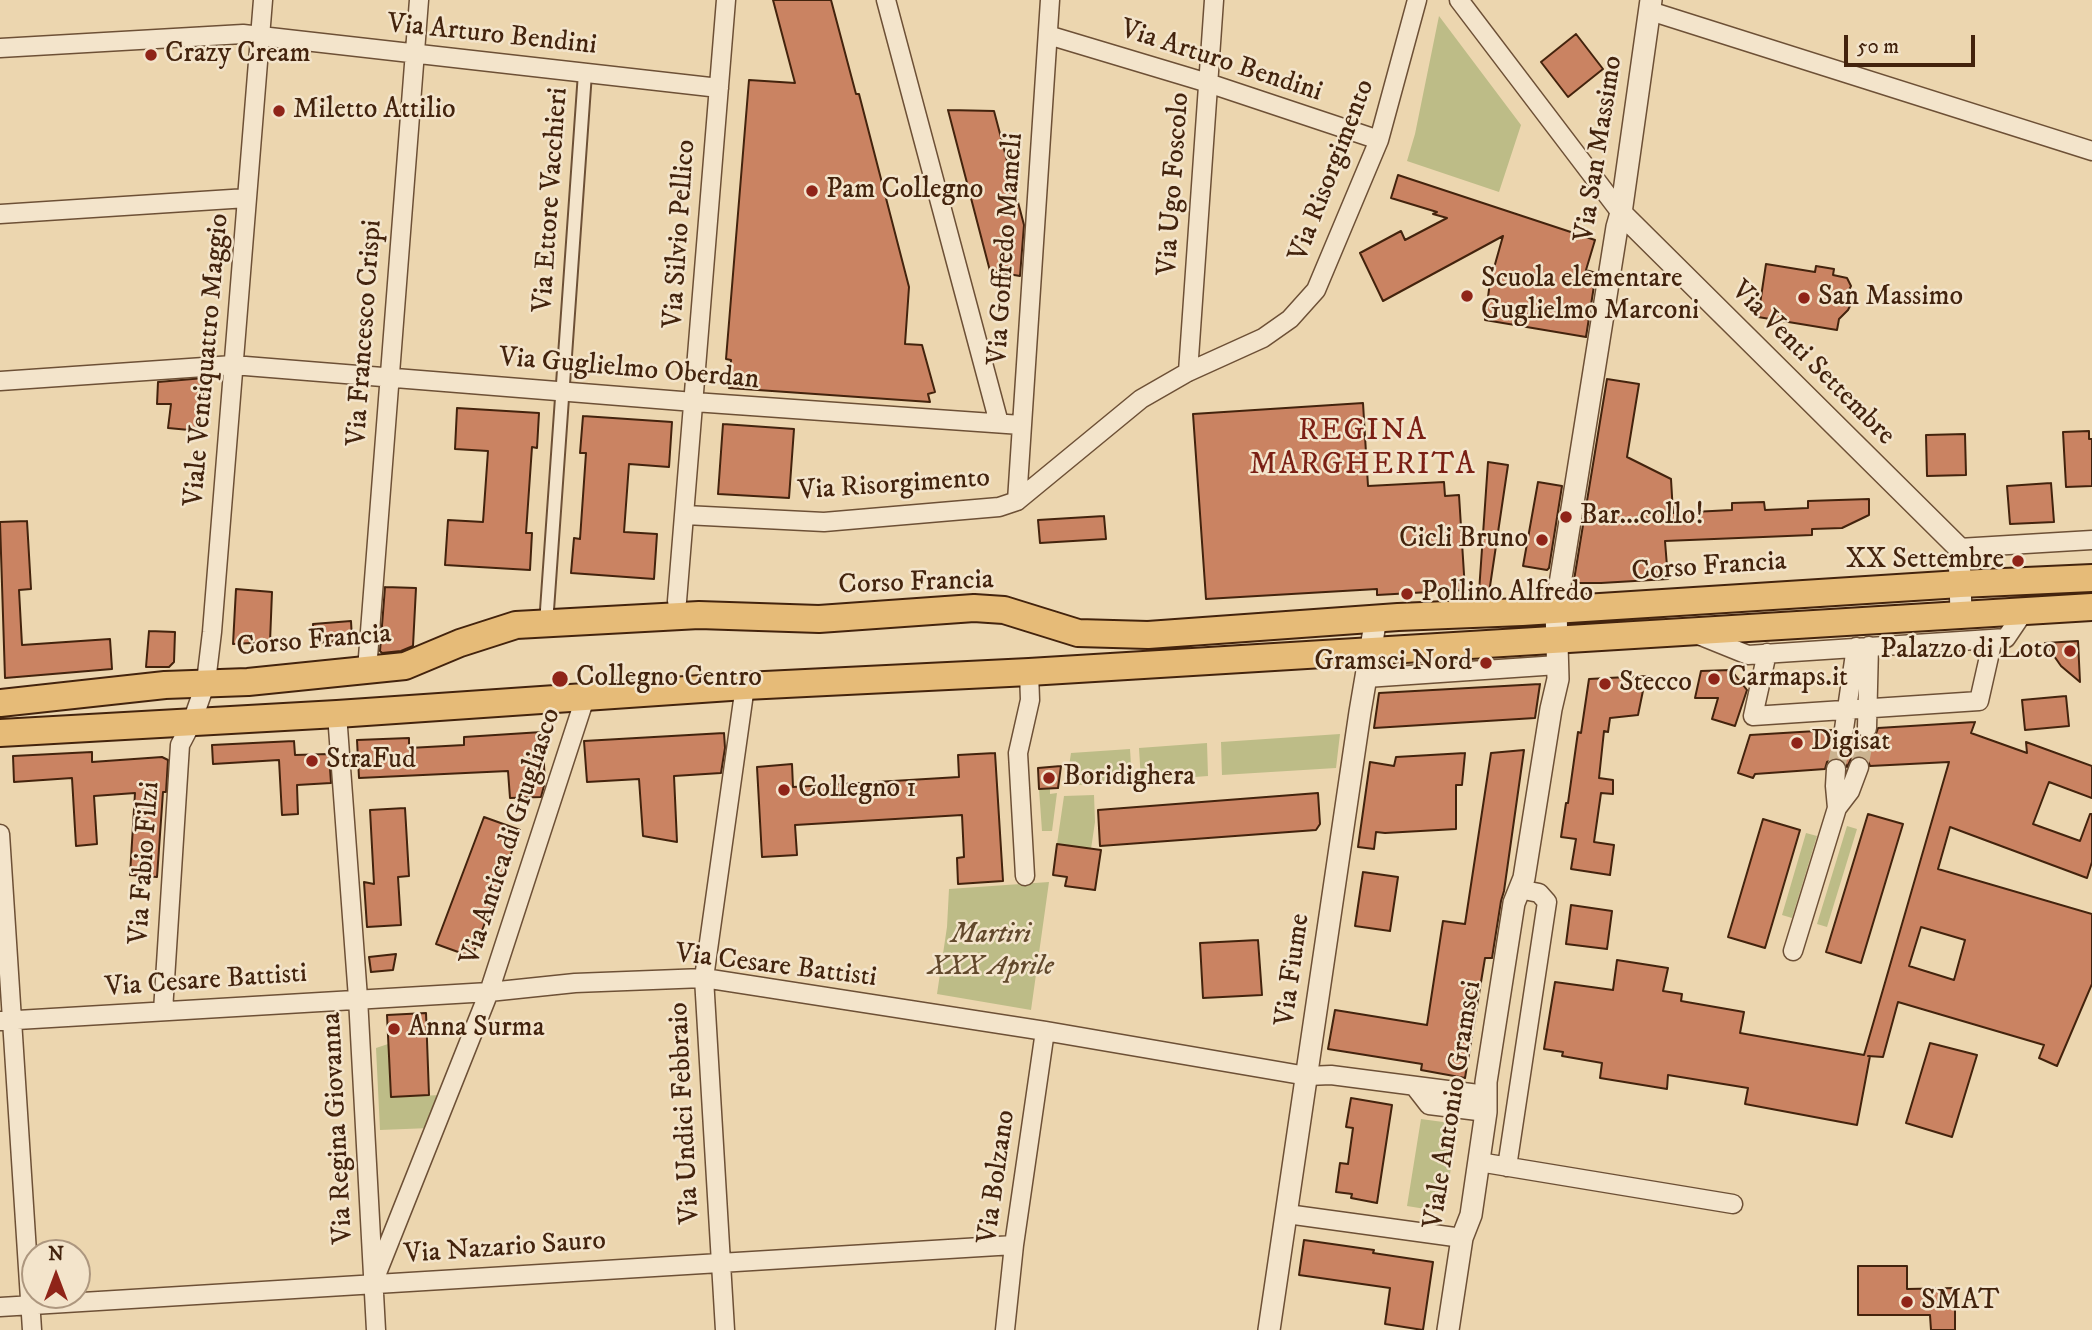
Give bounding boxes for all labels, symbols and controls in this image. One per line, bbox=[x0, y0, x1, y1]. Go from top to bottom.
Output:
street label: Via Arturo Bendini bbox=[386, 8, 598, 64]
street label: Via Arturo Bendini bbox=[1116, 14, 1326, 110]
scale bar bbox=[1847, 21, 1978, 65]
text: 50 m bbox=[1857, 34, 1899, 60]
place label: Crazy Cream bbox=[165, 38, 311, 72]
marker: Crazy Cream bbox=[143, 47, 159, 63]
street label: Via San Massimo bbox=[1569, 54, 1631, 244]
street label: Via Risorgimento bbox=[1283, 75, 1383, 267]
street label: Via Ettore Vacchieri bbox=[527, 87, 577, 313]
street label: Via Ugo Foscolo bbox=[1152, 91, 1198, 277]
place label: Miletto Attilio bbox=[293, 94, 456, 128]
marker: Miletto Attilio bbox=[271, 103, 287, 119]
street label: Via Goffredo Mameli bbox=[982, 132, 1032, 366]
street label: Via Silvio Pellico bbox=[658, 139, 704, 329]
place label: Pam Collegno bbox=[826, 174, 983, 208]
marker: Pam Collegno bbox=[804, 183, 820, 199]
street label: Viale Ventiquattro Maggio bbox=[178, 212, 238, 508]
street label: Via Francesco Crispi bbox=[341, 219, 391, 447]
place label: Scuola elementare Guglielmo Marconi bbox=[1481, 263, 1699, 329]
street label: Via Venti Settembre bbox=[1723, 275, 1901, 453]
place label: San Massimo bbox=[1818, 281, 1963, 315]
marker: Scuola elementare Guglielmo Marconi bbox=[1459, 288, 1475, 304]
marker: San Massimo bbox=[1796, 290, 1812, 306]
street label: Via Guglielmo Oberdan bbox=[498, 342, 760, 398]
district label: REGINA MARGHERITA bbox=[1251, 415, 1475, 485]
street label: Via Risorgimento bbox=[797, 463, 991, 509]
place label: Bar...collo! bbox=[1580, 500, 1704, 534]
marker: Bar...collo! bbox=[1558, 509, 1574, 525]
place label: Cicli Bruno bbox=[1399, 523, 1528, 557]
marker: Cicli Bruno bbox=[1534, 532, 1550, 548]
place label: XX Settembre bbox=[1846, 544, 2004, 578]
street label: Corso Francia bbox=[1630, 546, 1788, 590]
marker: XX Settembre bbox=[2010, 553, 2026, 569]
street label: Corso Francia bbox=[838, 564, 994, 604]
place label: Pollino Alfredo bbox=[1421, 577, 1593, 611]
marker: Pollino Alfredo bbox=[1399, 586, 1415, 602]
street label: Corso Francia bbox=[235, 618, 393, 666]
place label: Palazzo di Loto bbox=[1880, 634, 2056, 668]
marker: Palazzo di Loto bbox=[2062, 643, 2078, 659]
place label: Gramsci Nord bbox=[1314, 646, 1472, 680]
marker: Gramsci Nord bbox=[1478, 655, 1494, 671]
place label: Collegno Centro bbox=[576, 662, 762, 696]
place label: Carmaps.it bbox=[1728, 662, 1848, 696]
place label: Stecco bbox=[1619, 667, 1692, 701]
marker: Collegno Centro bbox=[550, 669, 570, 689]
marker: Carmaps.it bbox=[1706, 671, 1722, 687]
marker: Stecco bbox=[1597, 676, 1613, 692]
street label: Via Antica di Grugliasco bbox=[455, 704, 569, 970]
place label: Digisat bbox=[1811, 726, 1890, 760]
marker: Digisat bbox=[1789, 735, 1805, 751]
place label: StraFud bbox=[326, 744, 416, 778]
marker: StraFud bbox=[304, 753, 320, 769]
place label: Boridighera bbox=[1063, 761, 1195, 795]
marker: Boridighera bbox=[1041, 770, 1057, 786]
place label: Collegno 1 bbox=[798, 773, 917, 807]
street label: Via Fabio Filzi bbox=[124, 781, 168, 945]
marker: Collegno 1 bbox=[776, 782, 792, 798]
street label: Via Fiume bbox=[1270, 912, 1318, 1028]
park label: Martiri XXX Aprile bbox=[928, 919, 1054, 985]
street label: Via Cesare Battisti bbox=[674, 938, 878, 996]
street label: Via Cesare Battisti bbox=[104, 958, 308, 1006]
street label: Viale Antonio Gramsci bbox=[1418, 979, 1490, 1231]
street label: Via Undici Febbraio bbox=[663, 1001, 709, 1225]
street label: Via Regina Giovanna bbox=[316, 1011, 362, 1245]
place label: Anna Surma bbox=[408, 1012, 545, 1046]
marker: Anna Surma bbox=[386, 1021, 402, 1037]
street label: Via Bolzano bbox=[972, 1108, 1024, 1246]
street label: Via Nazario Sauro bbox=[403, 1225, 607, 1273]
north arrow bbox=[21, 1239, 91, 1309]
text: N bbox=[48, 1243, 64, 1266]
place label: SMAT bbox=[1921, 1285, 2000, 1319]
marker: SMAT bbox=[1899, 1294, 1915, 1310]

